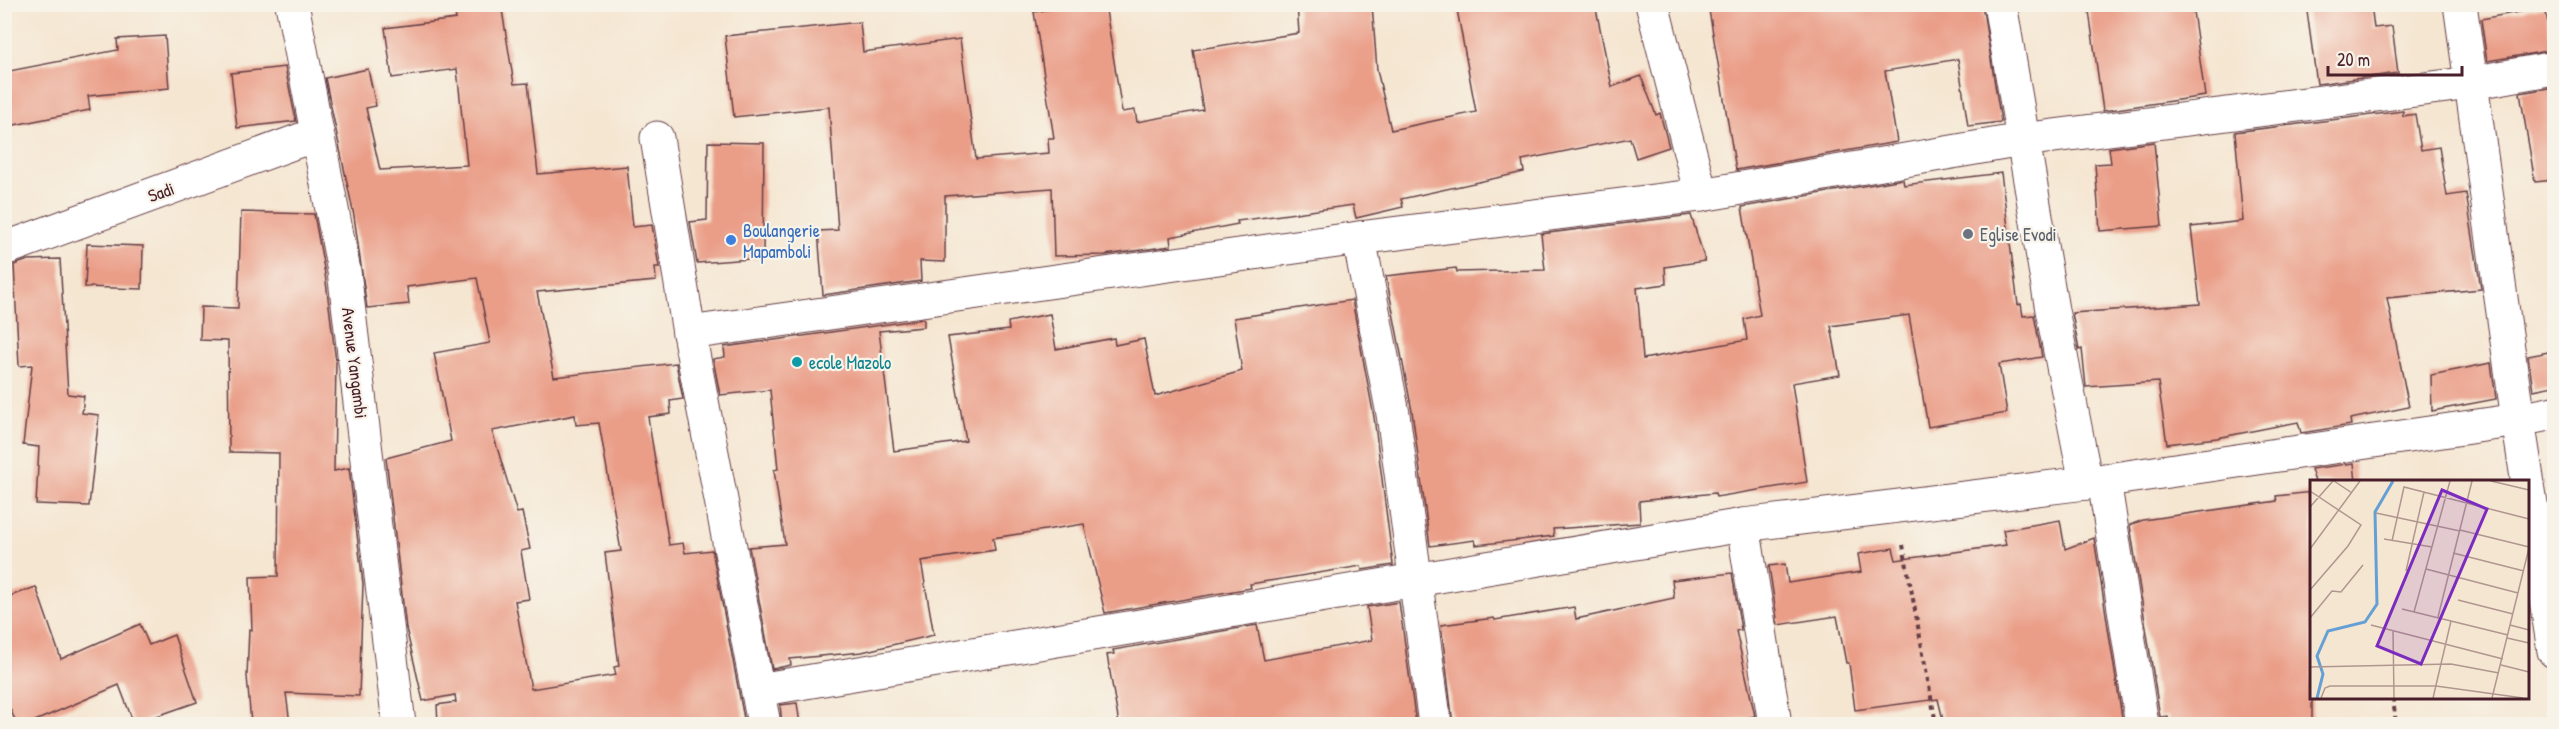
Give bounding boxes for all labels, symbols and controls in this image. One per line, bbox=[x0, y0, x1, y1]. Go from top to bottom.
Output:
scale bar bbox=[2328, 39, 2462, 77]
text: 20 m bbox=[2337, 47, 2370, 72]
street label: Sadi bbox=[144, 176, 178, 208]
place label: Boulangerie Mapamboli bbox=[743, 218, 820, 264]
place label: Eglise Evodi bbox=[1980, 222, 2056, 247]
marker: Eglise Evodi bbox=[1961, 227, 1975, 241]
marker: Boulangerie Mapamboli bbox=[724, 233, 738, 247]
street label: Avenue Yangambi bbox=[336, 306, 374, 420]
place label: ecole Mazolo bbox=[809, 350, 891, 375]
marker: ecole Mazolo bbox=[790, 355, 804, 369]
inset map bbox=[2310, 480, 2529, 699]

